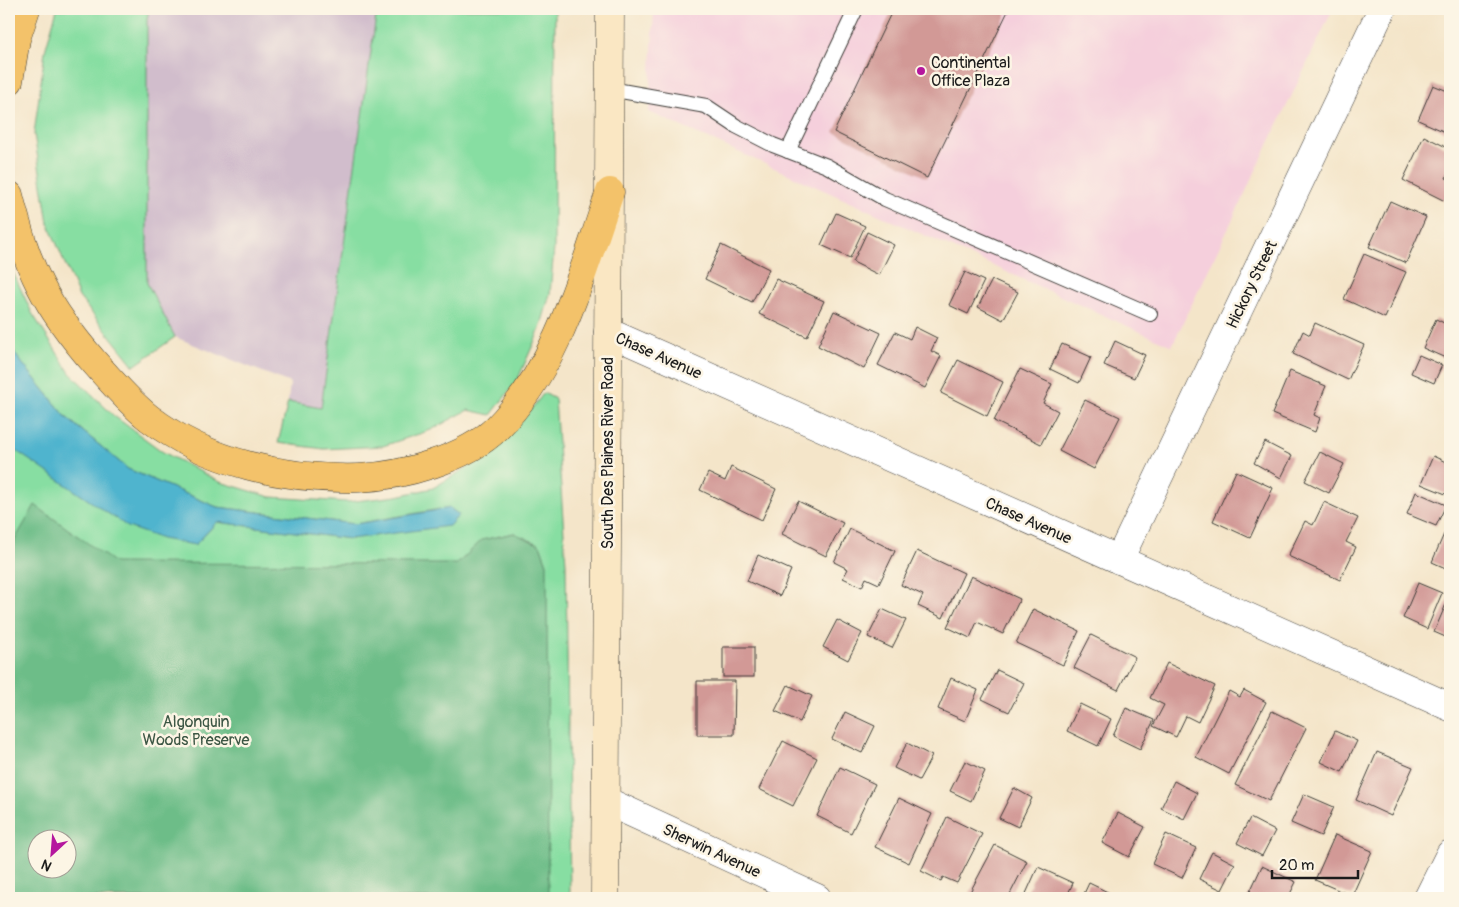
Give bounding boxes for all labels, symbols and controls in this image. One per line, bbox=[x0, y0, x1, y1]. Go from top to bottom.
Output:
place label: Continental Office Plaza bbox=[931, 53, 1011, 91]
marker: Continental Office Plaza bbox=[915, 65, 927, 77]
street label: Hickory Street bbox=[1222, 237, 1282, 332]
street label: Chase Avenue bbox=[612, 328, 705, 384]
street label: South Des Plaines River Road bbox=[598, 357, 618, 549]
street label: Chase Avenue bbox=[982, 493, 1075, 549]
park label: Algonquin Woods Preserve bbox=[143, 712, 250, 750]
street label: Sherwin Avenue bbox=[659, 820, 764, 882]
north arrow bbox=[28, 830, 78, 880]
scale bar bbox=[1272, 847, 1358, 879]
text: N bbox=[39, 856, 55, 875]
text: 20 m bbox=[1279, 856, 1314, 875]

